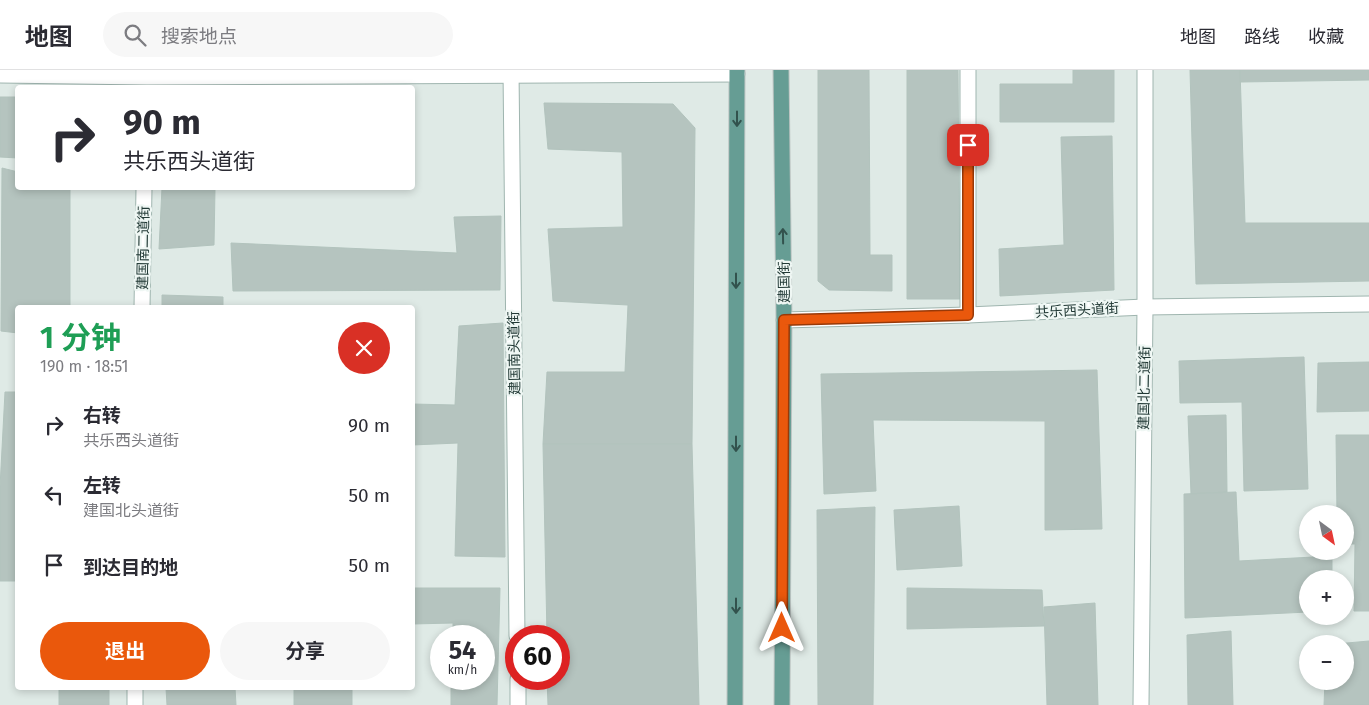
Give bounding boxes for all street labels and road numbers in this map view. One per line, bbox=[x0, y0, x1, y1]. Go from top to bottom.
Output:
street label: 建国南二道街 bbox=[134, 206, 153, 290]
street label: 建国街 bbox=[776, 261, 793, 303]
street label: 共乐西头道街 bbox=[1035, 300, 1119, 321]
street label: 建国南头道街 bbox=[505, 311, 524, 395]
street label: 建国北二道街 bbox=[1135, 346, 1154, 430]

